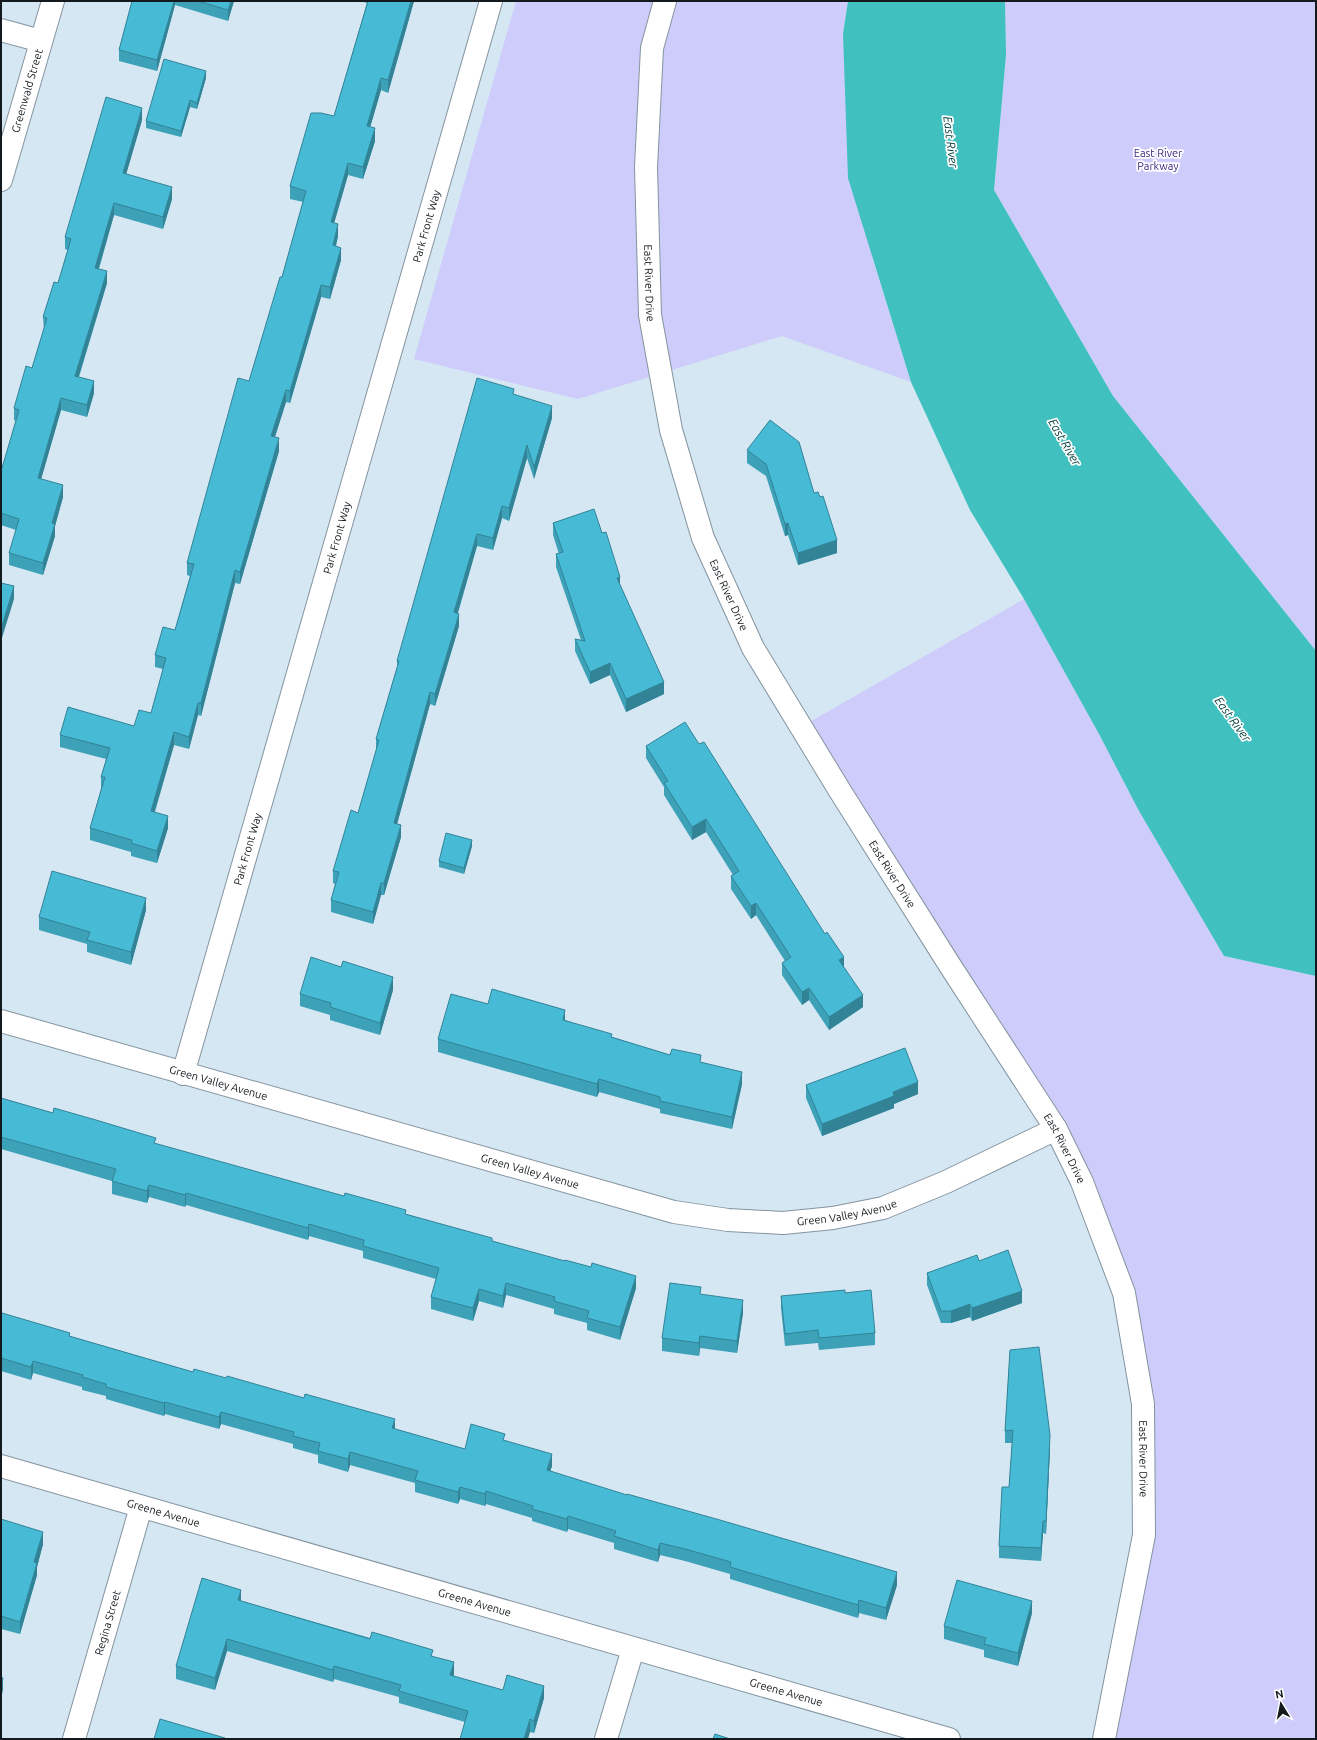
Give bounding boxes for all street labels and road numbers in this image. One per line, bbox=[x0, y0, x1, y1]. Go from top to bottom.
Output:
street label: Greenwald Street bbox=[9, 47, 45, 134]
street label: Park Front Way bbox=[410, 188, 443, 264]
street label: East River Drive bbox=[642, 244, 657, 323]
street label: Park Front Way bbox=[321, 499, 353, 575]
street label: East River Drive bbox=[707, 557, 750, 633]
street label: Park Front Way bbox=[231, 811, 264, 887]
street label: East River Drive bbox=[867, 838, 918, 910]
street label: Green Valley Avenue bbox=[168, 1063, 269, 1102]
street label: East River Drive bbox=[1041, 1111, 1088, 1185]
street label: Green Valley Avenue bbox=[480, 1152, 581, 1191]
street label: Green Valley Avenue bbox=[796, 1197, 899, 1228]
street label: East River Drive bbox=[1137, 1420, 1150, 1497]
street label: Greene Avenue bbox=[125, 1497, 201, 1529]
street label: Greene Avenue bbox=[437, 1586, 513, 1619]
street label: Regina Street bbox=[92, 1588, 123, 1657]
street label: Greene Avenue bbox=[748, 1676, 824, 1708]

